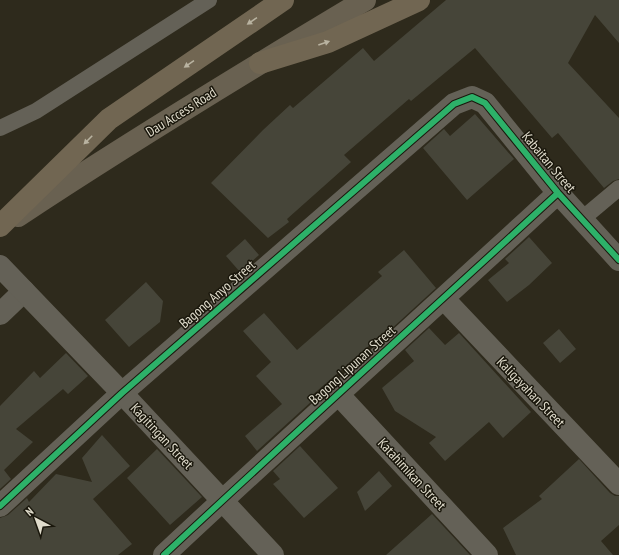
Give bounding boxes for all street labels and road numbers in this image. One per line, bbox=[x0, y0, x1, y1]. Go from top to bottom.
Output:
street label: Dau Access Road bbox=[142, 83, 220, 141]
street label: Kabaitan Street bbox=[518, 128, 580, 196]
street label: Bagong Anyo Street bbox=[175, 256, 259, 332]
street label: Bagong Lipunan Street bbox=[305, 321, 399, 409]
street label: Kaligayahan Street bbox=[493, 353, 569, 431]
street label: Kagitingan Street bbox=[127, 399, 197, 473]
street label: Katahimikan Street bbox=[374, 434, 450, 514]

